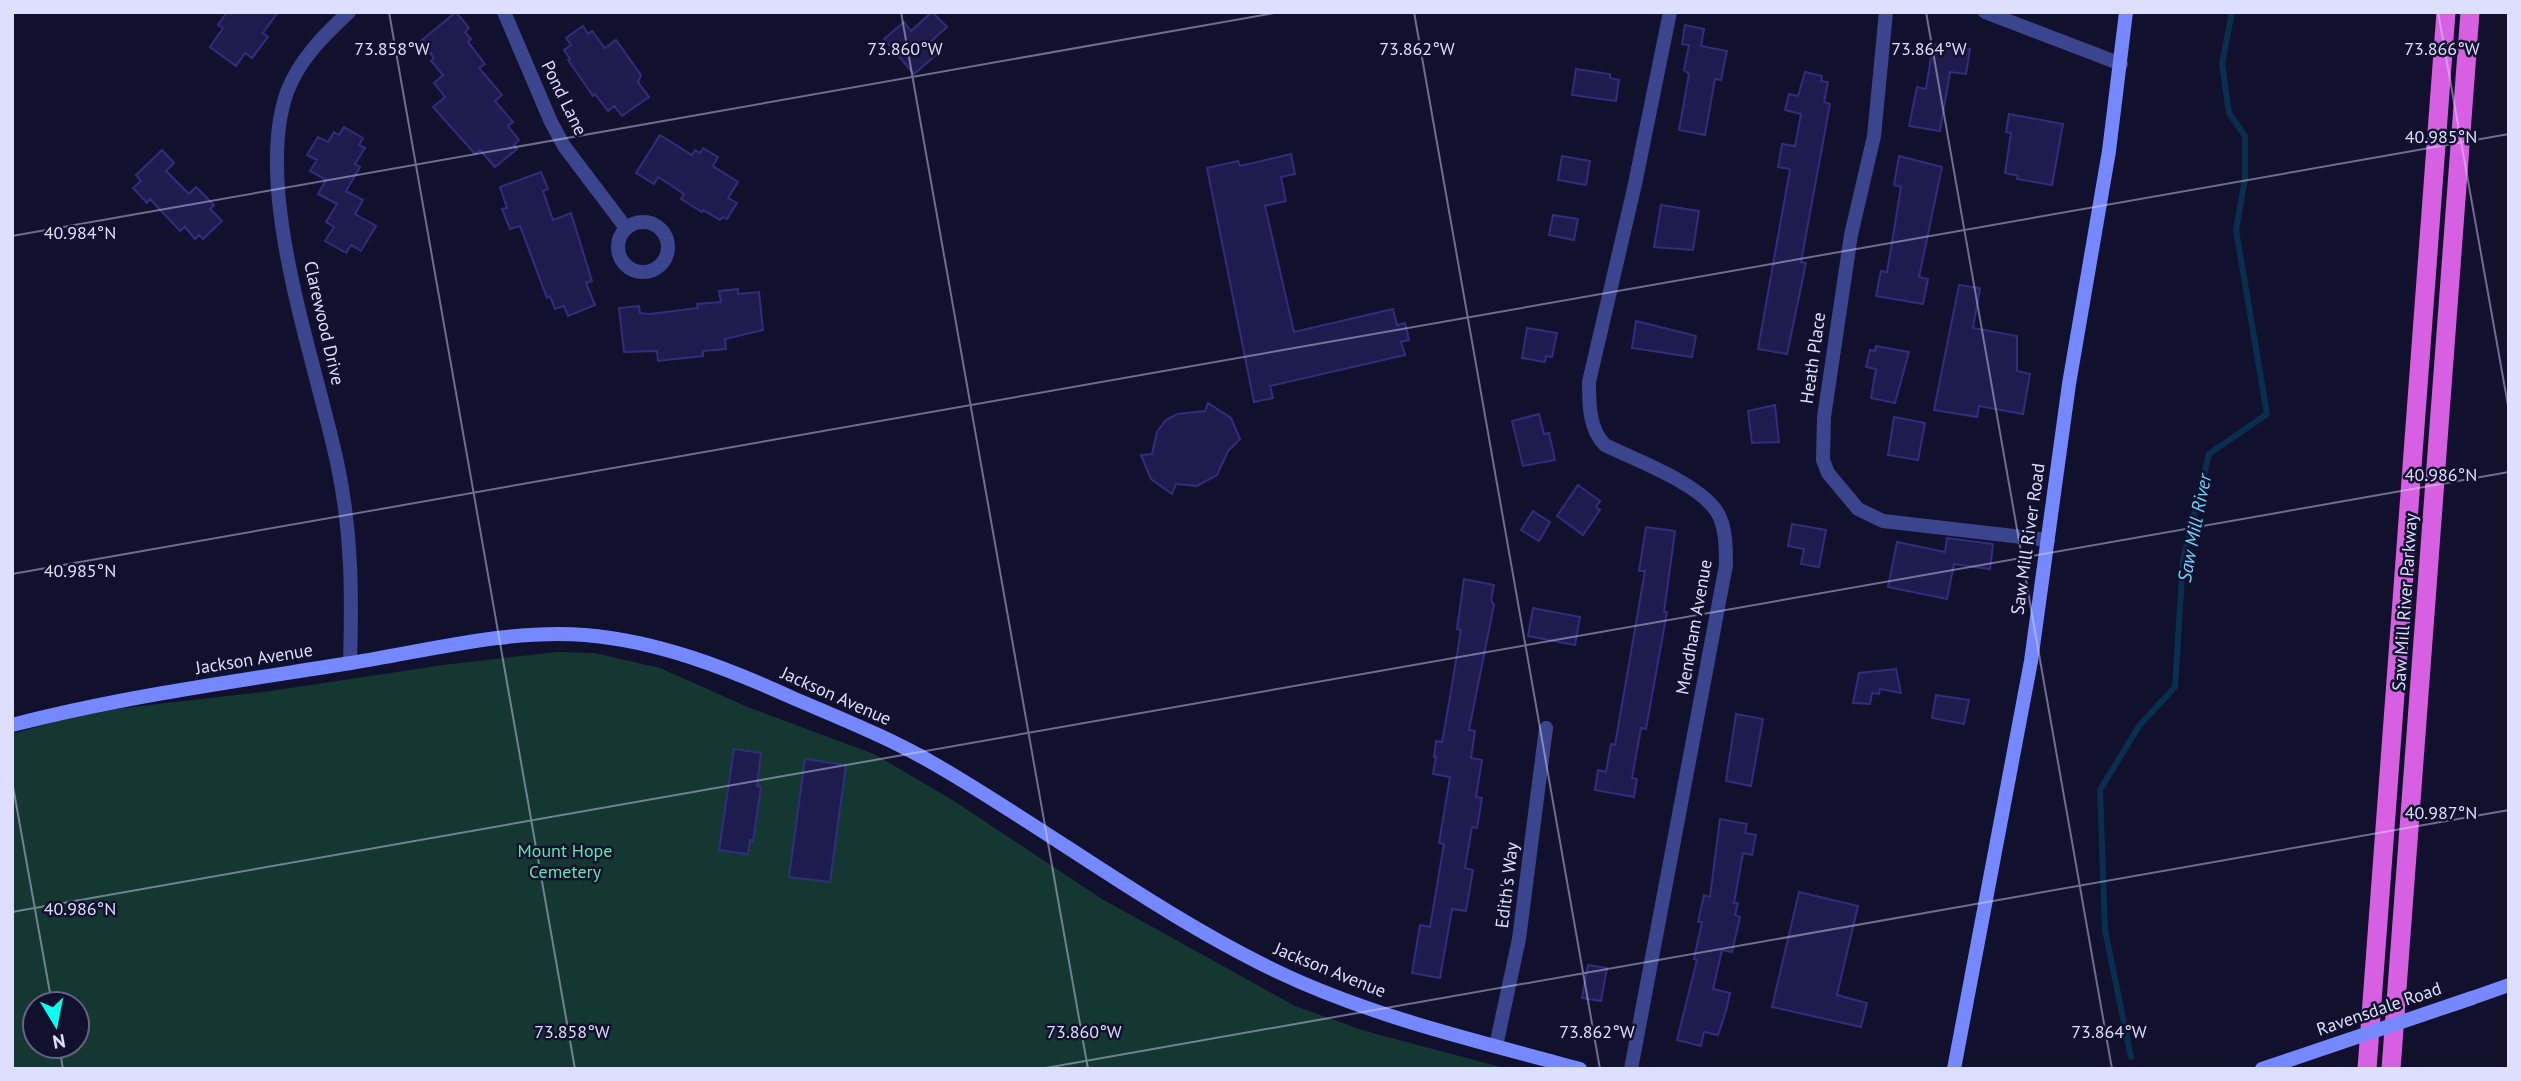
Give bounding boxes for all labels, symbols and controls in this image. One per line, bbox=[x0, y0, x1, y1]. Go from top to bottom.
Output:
text: 73.858°W bbox=[354, 37, 430, 60]
text: 73.860°W bbox=[867, 37, 943, 60]
text: 73.862°W bbox=[1379, 37, 1455, 60]
text: 73.864°W bbox=[1891, 37, 1967, 60]
text: 73.866°W bbox=[2404, 37, 2480, 60]
street label: Pond Lane bbox=[537, 57, 592, 139]
text: 40.985°N bbox=[2405, 125, 2477, 148]
text: 40.984°N bbox=[44, 221, 116, 244]
street label: Clarewood Drive bbox=[299, 259, 350, 387]
street label: Heath Place bbox=[1795, 311, 1830, 405]
street label: Saw Mill River Road bbox=[2005, 462, 2050, 616]
text: 40.986°N bbox=[2405, 463, 2477, 486]
water label: Saw Mill River bbox=[2172, 470, 2217, 584]
street label: Saw Mill River Parkway bbox=[2387, 512, 2422, 692]
street label: Mendham Avenue bbox=[1670, 558, 1717, 696]
text: 40.985°N bbox=[44, 559, 116, 582]
street label: Jackson Avenue bbox=[193, 638, 314, 679]
street label: Jackson Avenue bbox=[777, 661, 895, 730]
text: 40.987°N bbox=[2405, 801, 2477, 824]
park label: Mount Hope Cemetery bbox=[518, 839, 612, 883]
street label: Edith's Way bbox=[1490, 840, 1523, 929]
text: 40.986°N bbox=[44, 897, 116, 920]
street label: Jackson Avenue bbox=[1270, 936, 1389, 1002]
street label: Ravensdale Road bbox=[2313, 976, 2444, 1041]
north arrow bbox=[21, 990, 91, 1060]
text: 73.858°W bbox=[534, 1020, 610, 1043]
text: 73.860°W bbox=[1046, 1020, 1122, 1043]
text: 73.862°W bbox=[1559, 1020, 1635, 1043]
text: 73.864°W bbox=[2071, 1020, 2147, 1043]
text: N bbox=[51, 1029, 67, 1055]

